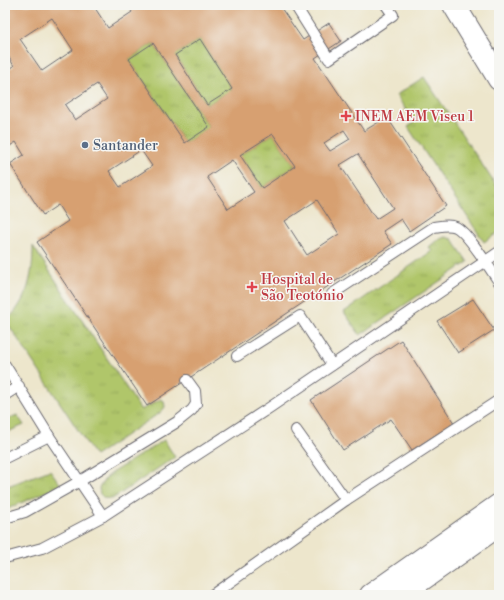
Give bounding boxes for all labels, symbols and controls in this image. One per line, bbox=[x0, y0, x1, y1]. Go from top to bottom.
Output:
place label: INEM AEM Viseu 1 bbox=[355, 108, 474, 126]
marker: INEM AEM Viseu 1 bbox=[340, 110, 352, 122]
place label: Santander bbox=[93, 137, 158, 155]
marker: Santander bbox=[80, 140, 90, 150]
place label: Hospital de São Teotónio bbox=[261, 271, 344, 305]
marker: Hospital de São Teotónio bbox=[246, 281, 258, 293]

